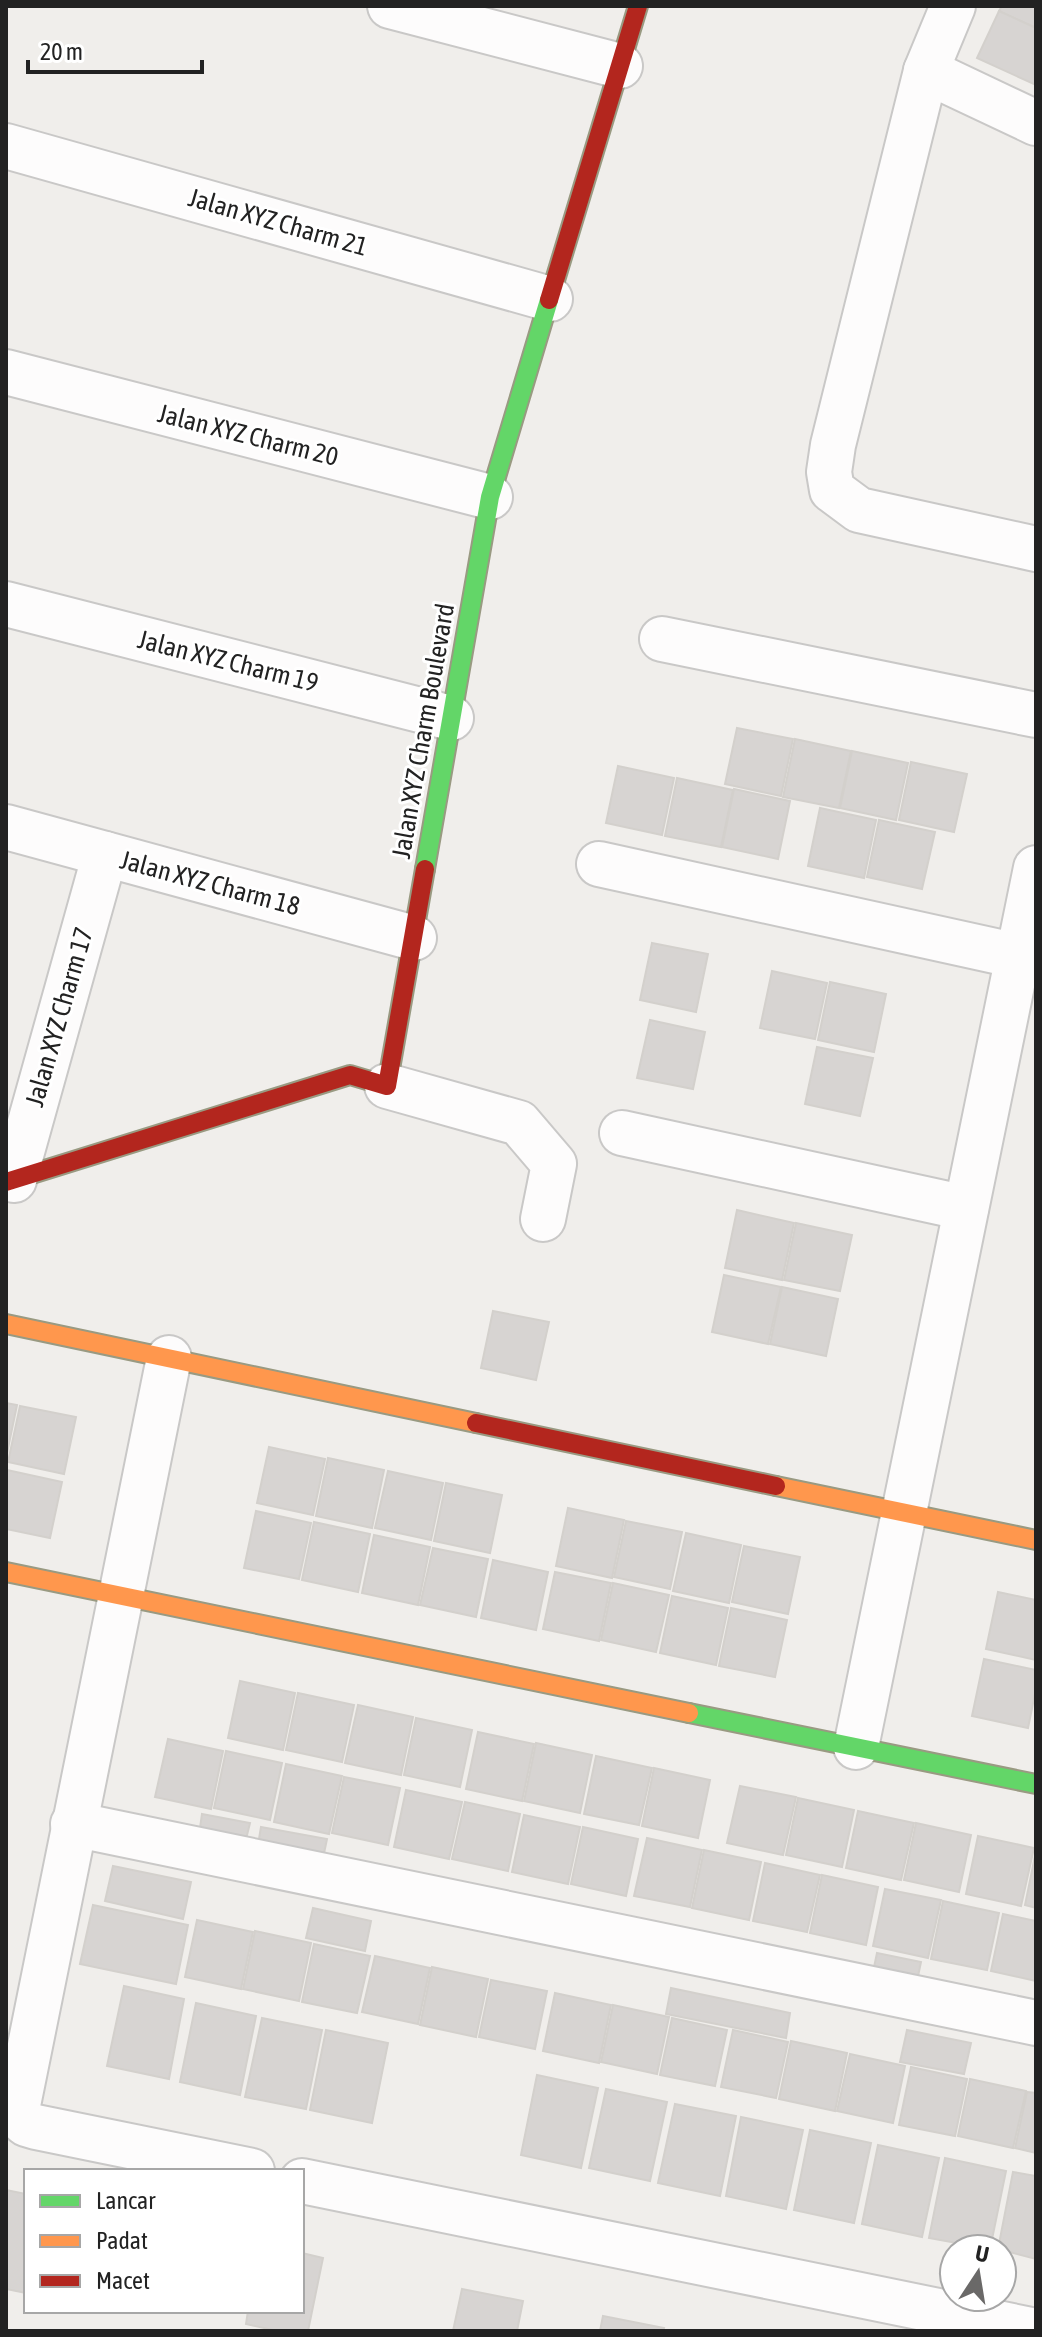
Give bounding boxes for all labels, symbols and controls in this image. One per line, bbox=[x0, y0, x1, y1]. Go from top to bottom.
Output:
scale bar bbox=[28, 24, 202, 74]
text: 20 m bbox=[40, 38, 83, 65]
street label: Jalan XYZ Charm 21 bbox=[185, 182, 371, 262]
street label: Jalan XYZ Charm 20 bbox=[155, 398, 341, 472]
street label: Jalan XYZ Charm Boulevard bbox=[386, 601, 460, 861]
street label: Jalan XYZ Charm 19 bbox=[135, 624, 321, 698]
street label: Jalan XYZ Charm 18 bbox=[117, 845, 303, 921]
street label: Jalan XYZ Charm 17 bbox=[19, 924, 99, 1110]
legend bbox=[24, 2169, 304, 2313]
text: Lancar bbox=[96, 2187, 156, 2214]
text: Padat bbox=[96, 2227, 148, 2254]
north arrow bbox=[938, 2233, 1018, 2313]
text: U bbox=[973, 2239, 991, 2268]
text: Macet bbox=[96, 2267, 150, 2294]

